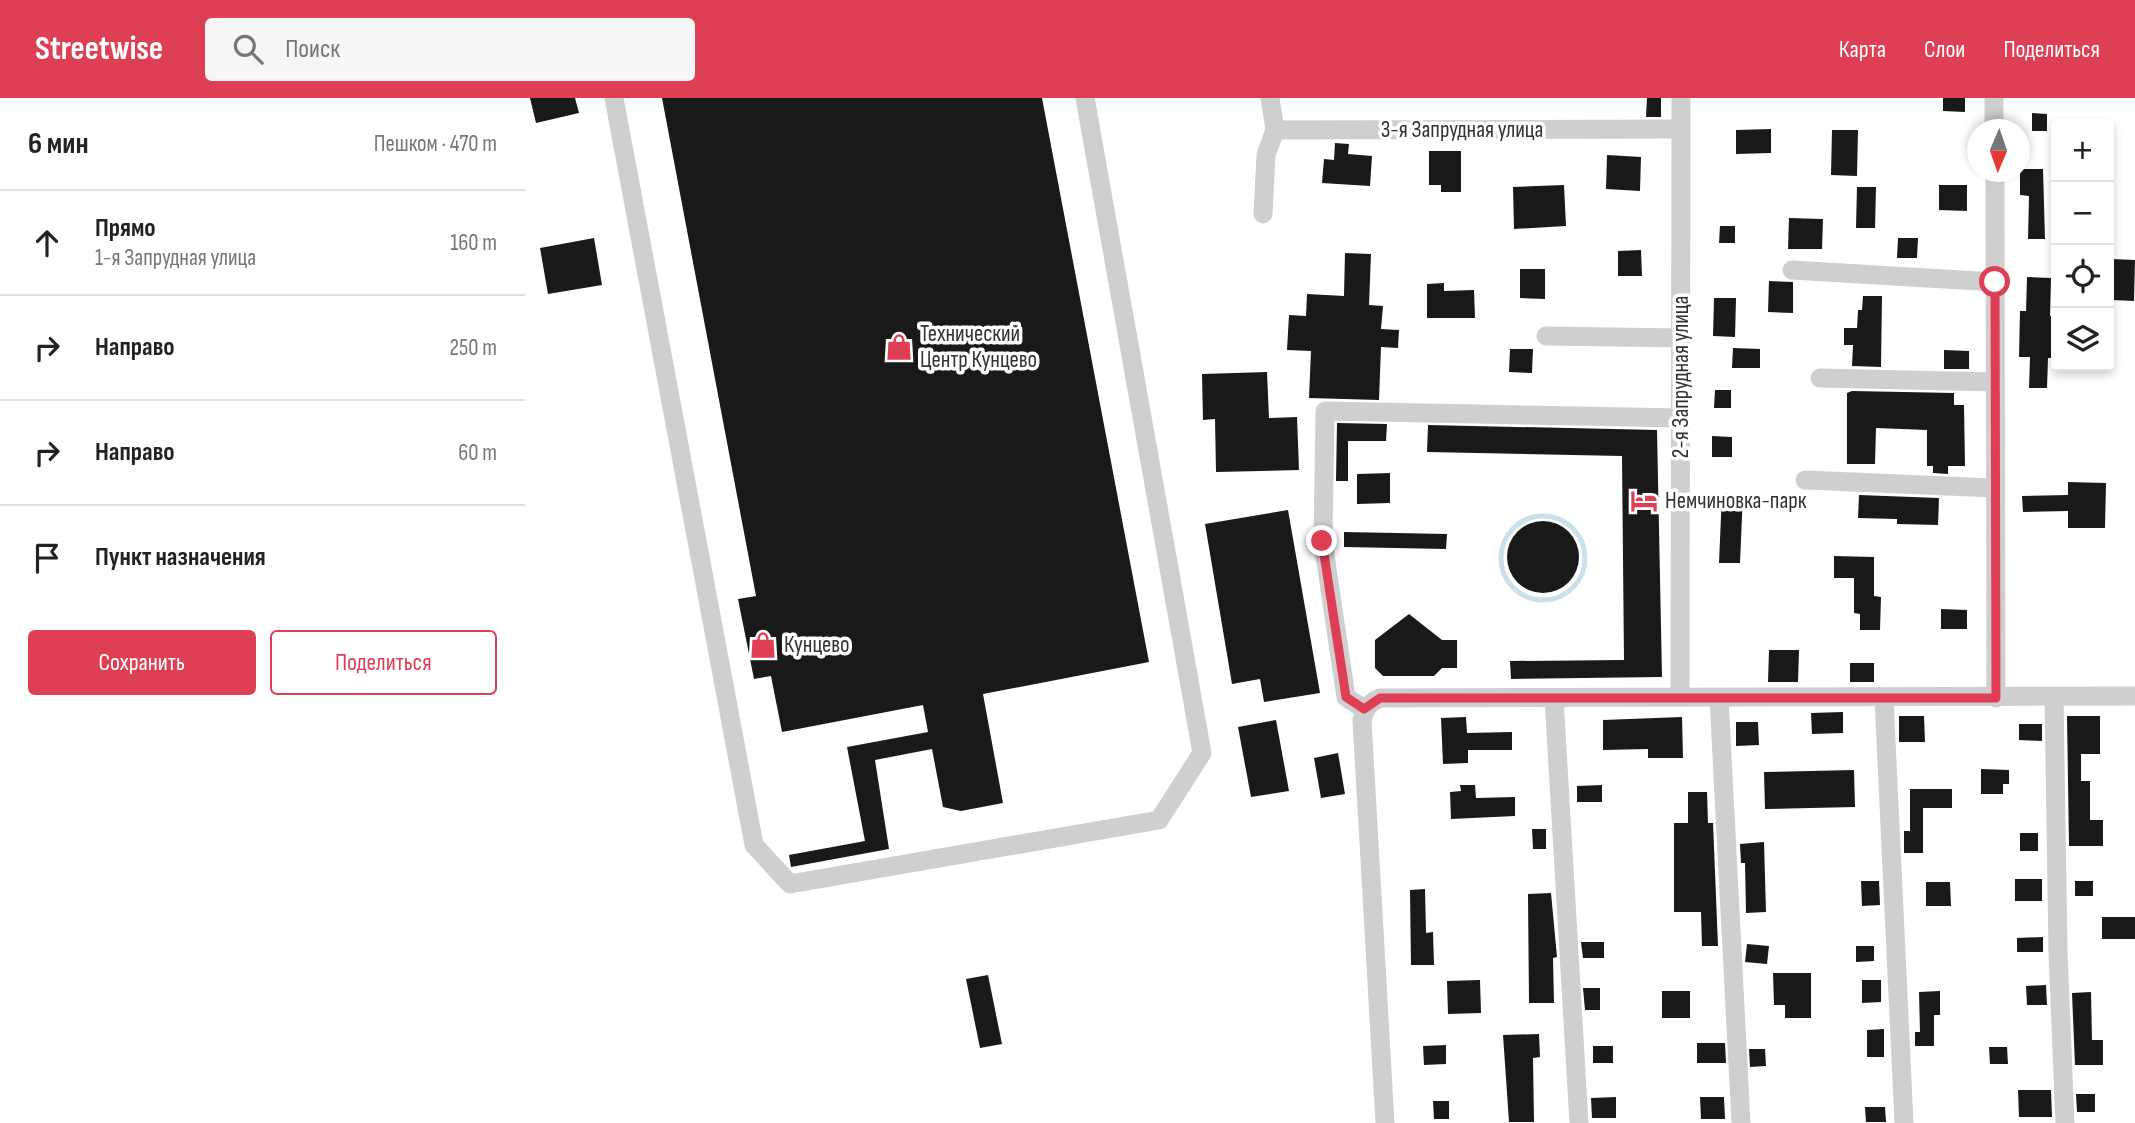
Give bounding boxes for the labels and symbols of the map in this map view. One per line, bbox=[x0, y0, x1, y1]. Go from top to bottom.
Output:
street label: 3-я Запрудная улица bbox=[1381, 116, 1543, 144]
north arrow bbox=[1967, 119, 2030, 182]
route start bbox=[1979, 266, 2010, 297]
street label: 2-я Запрудная улица bbox=[1667, 296, 1695, 458]
place label: Технический Центр Кунцево bbox=[920, 320, 1037, 374]
shop icon: Технический Центр Кунцево bbox=[884, 332, 914, 362]
hotel icon: Немчиновка-парк bbox=[1629, 486, 1659, 516]
place label: Немчиновка-парк bbox=[1665, 487, 1807, 515]
route end bbox=[1306, 525, 1337, 556]
shop icon: Кунцево bbox=[748, 630, 778, 660]
place label: Кунцево bbox=[784, 631, 850, 659]

